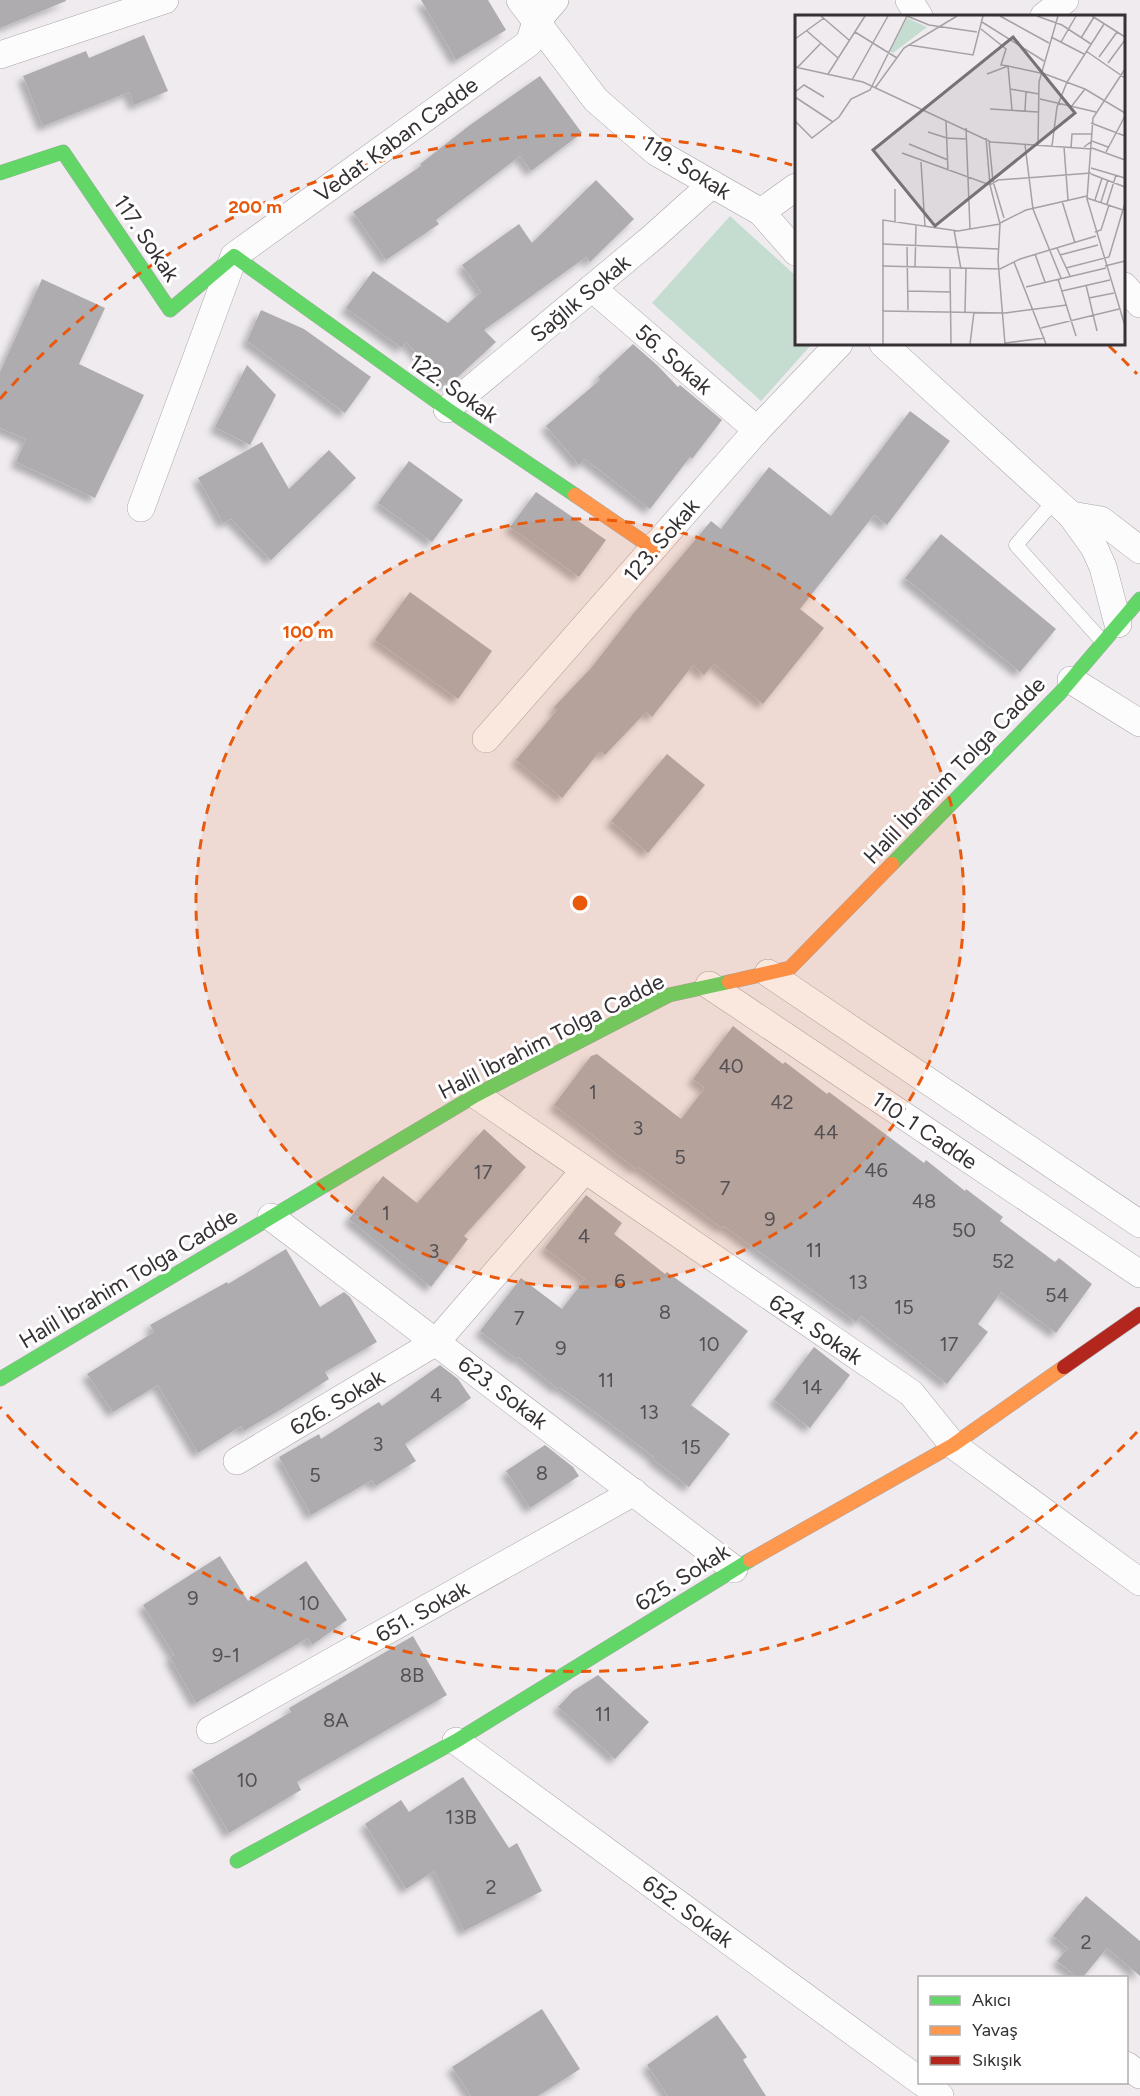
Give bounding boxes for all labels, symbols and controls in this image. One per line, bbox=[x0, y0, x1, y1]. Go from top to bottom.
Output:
inset map bbox=[795, 15, 1125, 345]
street label: Vedat Kaban Cadde bbox=[309, 71, 483, 208]
street label: 119. Sokak bbox=[638, 130, 736, 205]
street label: 117. Sokak bbox=[108, 190, 186, 287]
text: 200 m bbox=[228, 196, 282, 218]
street label: Sağlık Sokak bbox=[525, 249, 636, 348]
street label: 56. Sokak bbox=[629, 318, 718, 401]
street label: 122. Sokak bbox=[404, 348, 504, 429]
street label: 123. Sokak bbox=[618, 493, 705, 588]
text: 100 m bbox=[283, 621, 333, 643]
street label: Halil İbrahim Tolga Cadde bbox=[858, 671, 1051, 870]
centre of rings bbox=[570, 893, 590, 913]
street label: Halil İbrahim Tolga Cadde bbox=[434, 968, 669, 1105]
house number: 40 bbox=[718, 1054, 744, 1078]
house number: 1 bbox=[589, 1080, 597, 1104]
street label: 110_1 Cadde bbox=[867, 1085, 983, 1176]
house number: 42 bbox=[770, 1090, 794, 1114]
house number: 3 bbox=[633, 1116, 643, 1140]
house number: 44 bbox=[814, 1120, 838, 1144]
house number: 5 bbox=[674, 1145, 686, 1169]
house number: 46 bbox=[864, 1158, 888, 1182]
house number: 17 bbox=[474, 1160, 493, 1184]
house number: 7 bbox=[720, 1176, 731, 1200]
house number: 48 bbox=[912, 1189, 936, 1213]
house number: 1 bbox=[382, 1201, 390, 1225]
street label: Halil İbrahim Tolga Cadde bbox=[14, 1203, 242, 1354]
house number: 9 bbox=[764, 1207, 776, 1231]
house number: 50 bbox=[952, 1218, 976, 1242]
house number: 4 bbox=[578, 1224, 590, 1248]
house number: 11 bbox=[806, 1238, 822, 1262]
house number: 3 bbox=[429, 1239, 439, 1263]
house number: 52 bbox=[992, 1249, 1014, 1273]
house number: 6 bbox=[614, 1269, 626, 1293]
house number: 13 bbox=[848, 1270, 868, 1294]
house number: 54 bbox=[1045, 1283, 1069, 1307]
street label: 624. Sokak bbox=[764, 1288, 868, 1371]
house number: 15 bbox=[894, 1295, 914, 1319]
house number: 8 bbox=[659, 1300, 671, 1324]
house number: 7 bbox=[514, 1306, 525, 1330]
house number: 10 bbox=[698, 1332, 720, 1356]
house number: 17 bbox=[940, 1332, 959, 1356]
house number: 9 bbox=[555, 1336, 567, 1360]
street label: 623. Sokak bbox=[453, 1350, 553, 1435]
street label: 626. Sokak bbox=[285, 1363, 390, 1441]
house number: 11 bbox=[598, 1368, 614, 1392]
house number: 14 bbox=[802, 1375, 822, 1399]
house number: 4 bbox=[430, 1383, 442, 1407]
house number: 13 bbox=[639, 1400, 659, 1424]
house number: 3 bbox=[373, 1432, 383, 1456]
house number: 15 bbox=[681, 1435, 701, 1459]
house number: 8 bbox=[536, 1461, 548, 1485]
house number: 5 bbox=[309, 1463, 321, 1487]
street label: 625. Sokak bbox=[630, 1538, 735, 1617]
street label: 651. Sokak bbox=[371, 1575, 474, 1648]
house number: 9 bbox=[187, 1586, 199, 1610]
house number: 10 bbox=[298, 1591, 320, 1615]
house number: 9-1 bbox=[212, 1643, 240, 1667]
house number: 8B bbox=[400, 1663, 424, 1687]
house number: 11 bbox=[595, 1702, 611, 1726]
house number: 8A bbox=[323, 1708, 349, 1732]
house number: 10 bbox=[236, 1768, 258, 1792]
house number: 13B bbox=[445, 1805, 477, 1829]
street label: 652. Sokak bbox=[637, 1869, 739, 1954]
house number: 2 bbox=[485, 1875, 497, 1899]
house number: 2 bbox=[1080, 1930, 1092, 1954]
legend bbox=[918, 1976, 1128, 2084]
text: Akıcı bbox=[972, 1989, 1011, 2011]
text: Yavaş bbox=[972, 2019, 1018, 2041]
text: Sıkışık bbox=[972, 2049, 1022, 2071]

